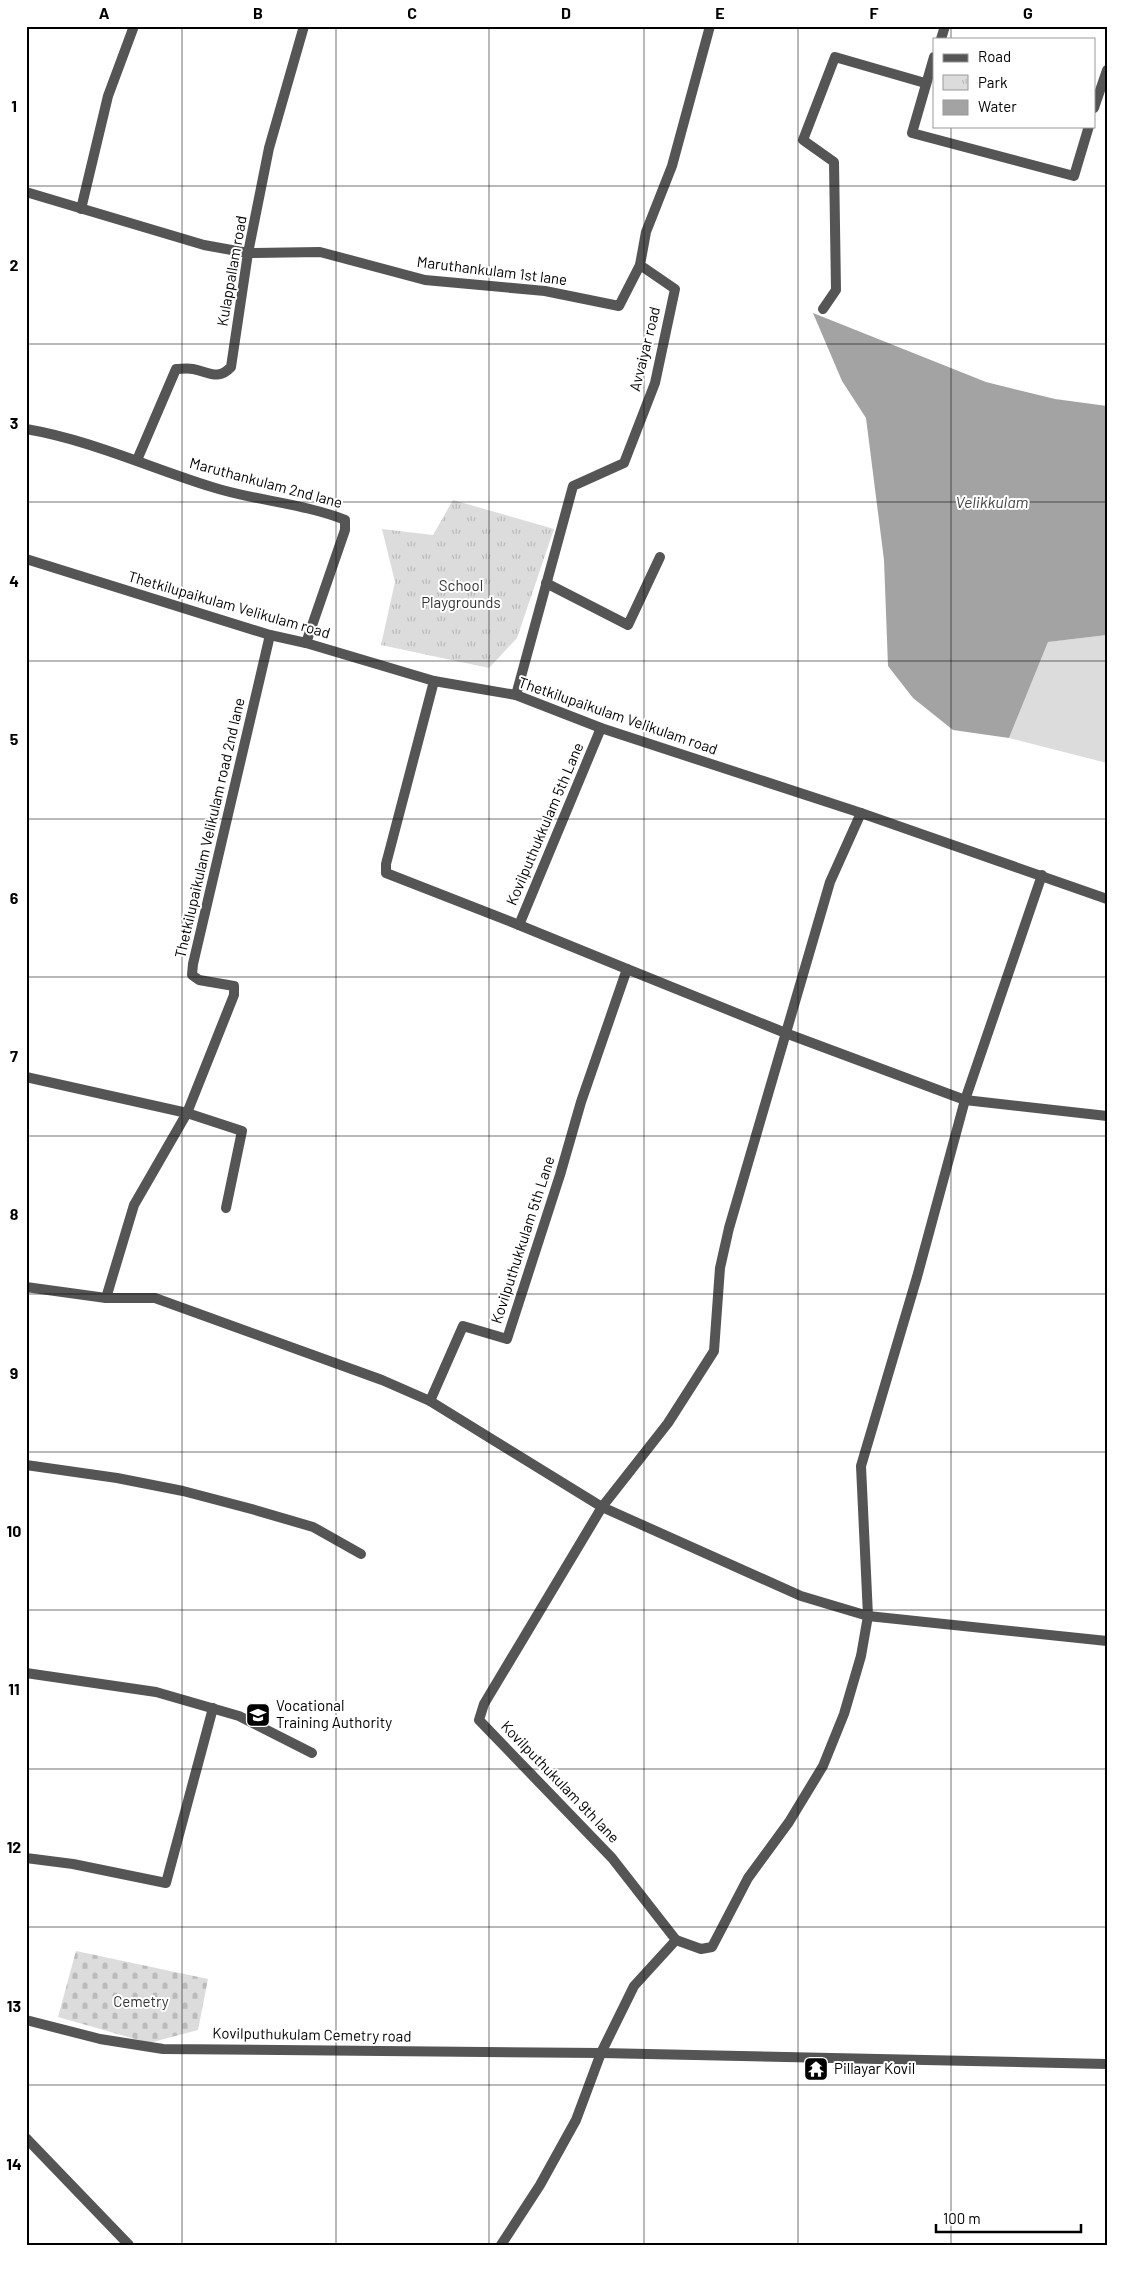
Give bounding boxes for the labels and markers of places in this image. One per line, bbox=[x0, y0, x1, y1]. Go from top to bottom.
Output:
place label: Vocational Training Authority bbox=[276, 1696, 392, 1731]
school or university icon: Vocational Training Authority bbox=[245, 1702, 271, 1728]
temple icon: Pillayar Kovil bbox=[803, 2056, 829, 2082]
place label: Pillayar Kovil bbox=[834, 2059, 915, 2077]

